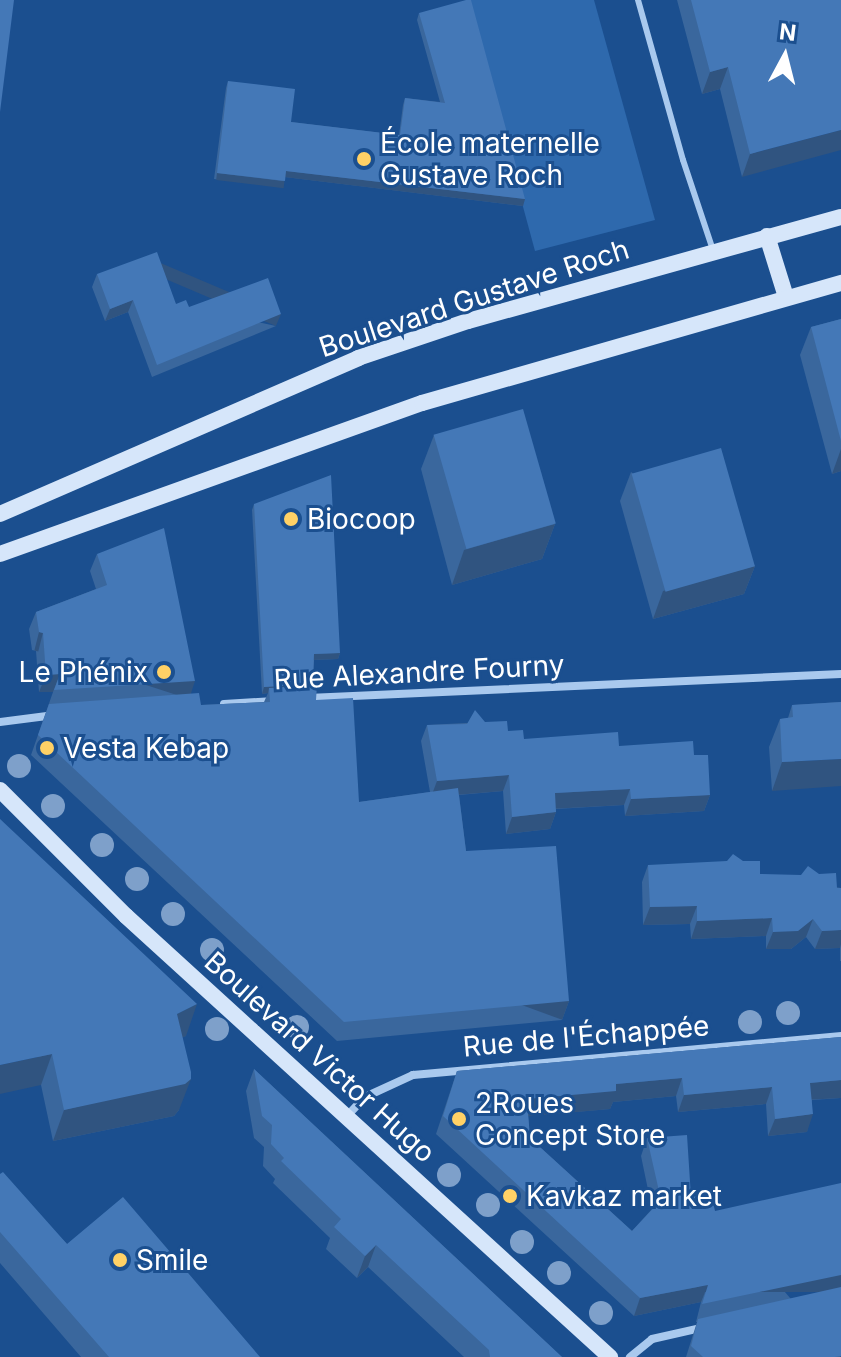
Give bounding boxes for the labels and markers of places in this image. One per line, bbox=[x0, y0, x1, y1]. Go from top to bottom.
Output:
place label: École maternelle Gustave Roch bbox=[380, 126, 600, 192]
marker: École maternelle Gustave Roch bbox=[355, 150, 373, 168]
place label: Biocoop bbox=[307, 502, 416, 536]
marker: Biocoop bbox=[282, 510, 300, 528]
place label: Le Phénix bbox=[19, 655, 148, 689]
marker: Le Phénix bbox=[155, 663, 173, 681]
place label: Vesta Kebap bbox=[63, 731, 229, 765]
marker: Vesta Kebap bbox=[38, 739, 56, 757]
place label: 2Roues Concept Store bbox=[475, 1086, 665, 1152]
marker: 2Roues Concept Store bbox=[450, 1110, 468, 1128]
place label: Kavkaz market bbox=[526, 1179, 722, 1213]
marker: Kavkaz market bbox=[501, 1187, 519, 1205]
place label: Smile bbox=[136, 1243, 208, 1277]
marker: Smile bbox=[111, 1251, 129, 1269]

